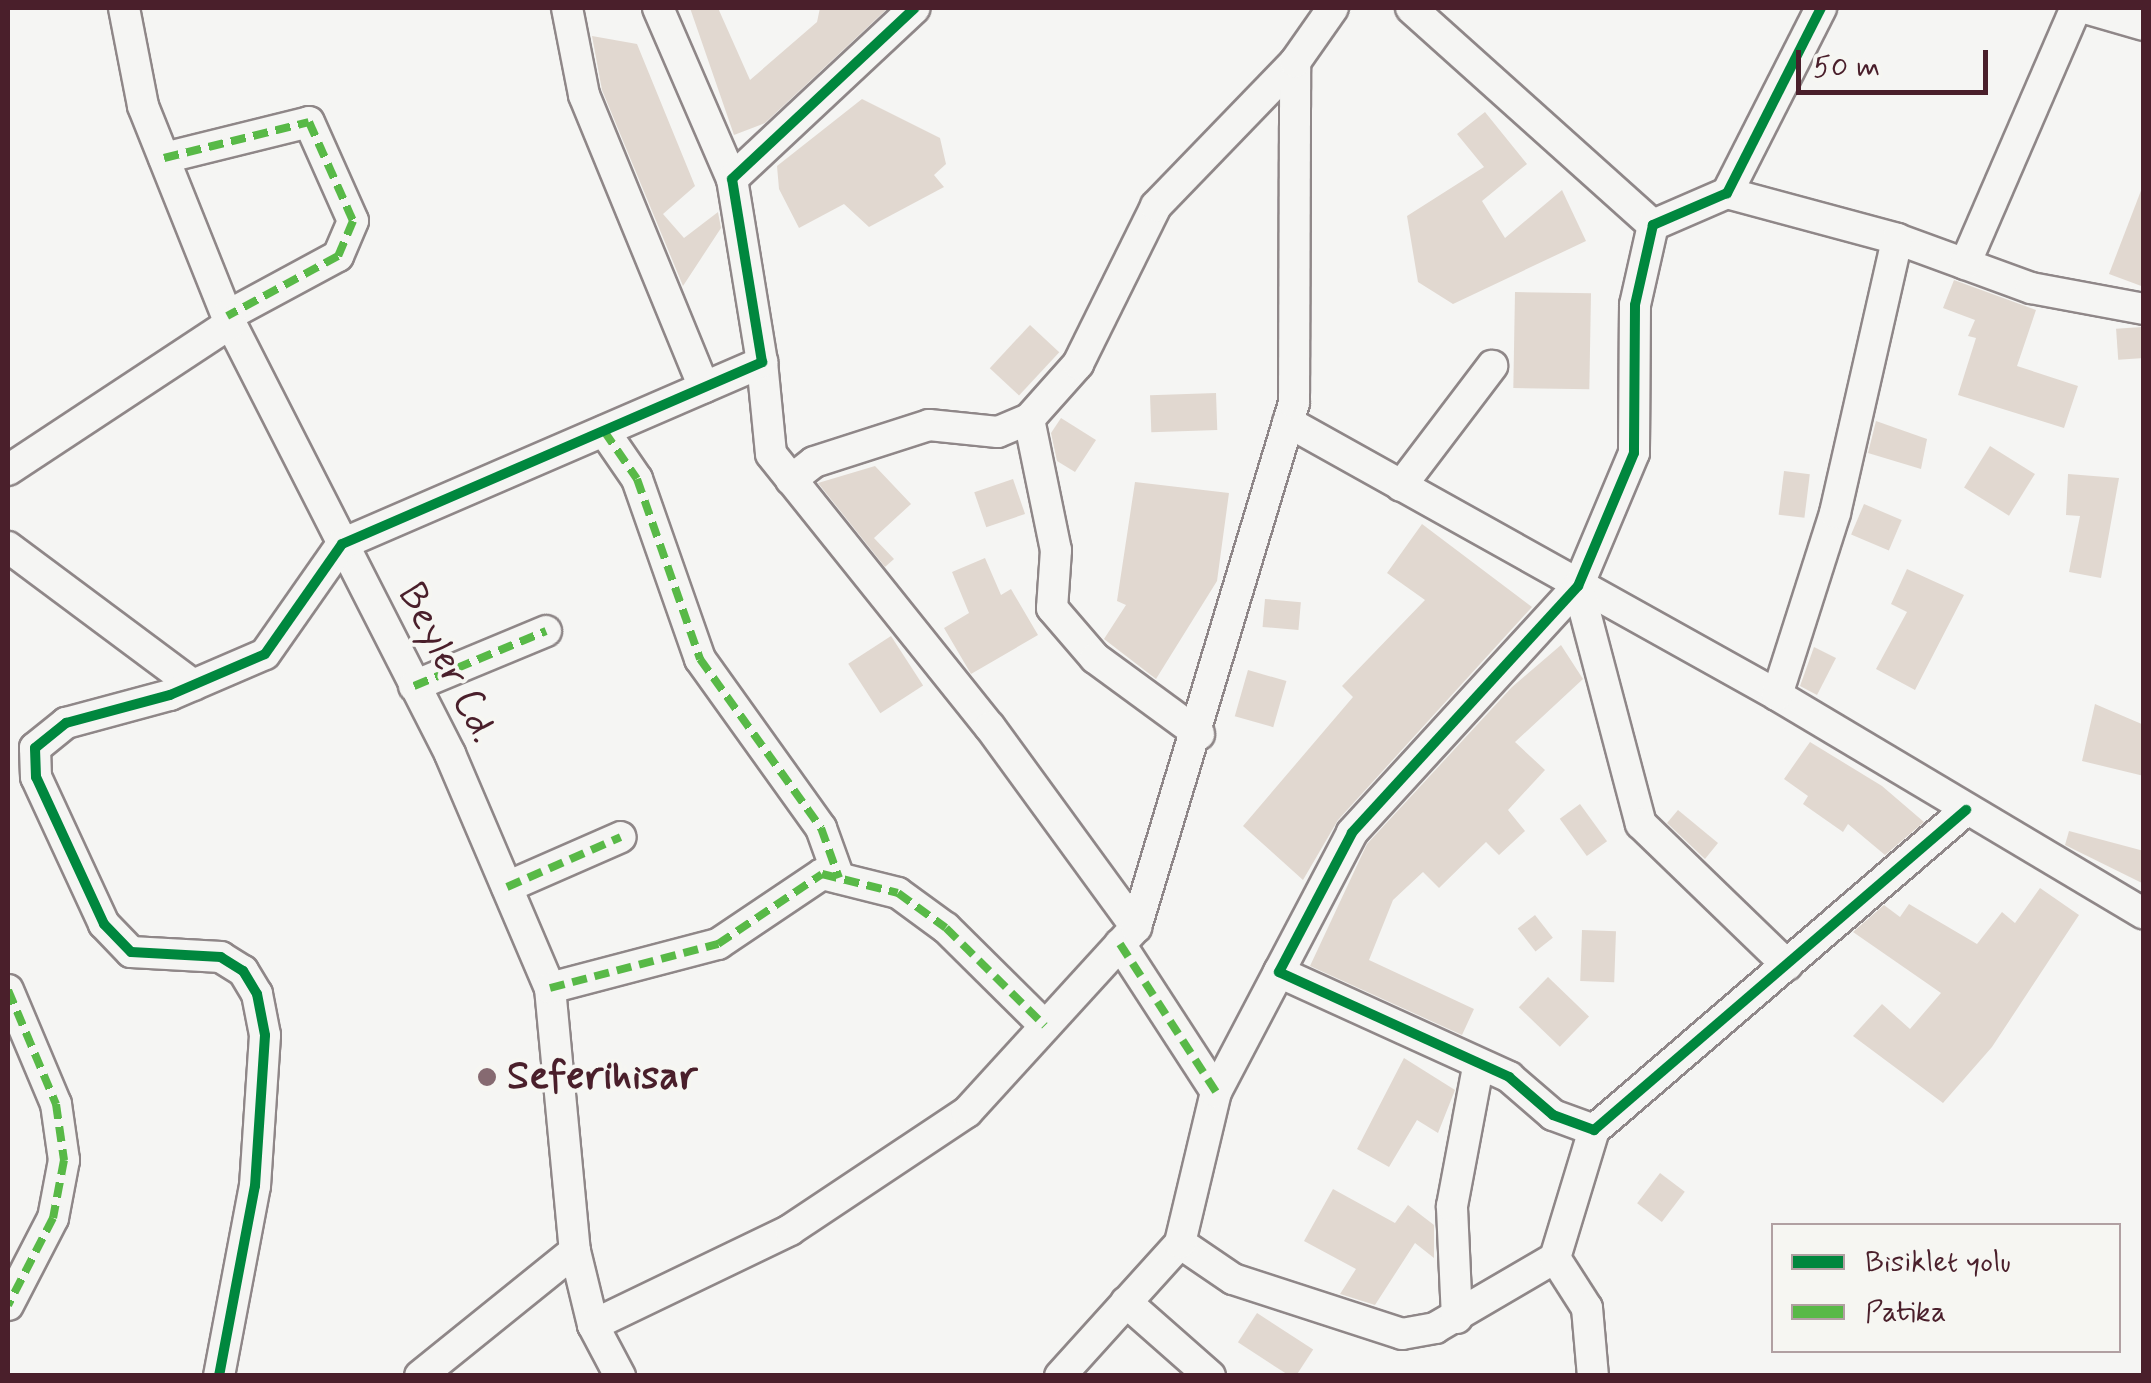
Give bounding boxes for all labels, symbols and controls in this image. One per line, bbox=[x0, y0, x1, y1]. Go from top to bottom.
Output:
scale bar bbox=[1801, 30, 1994, 92]
text: 50 m bbox=[1813, 48, 1880, 87]
street label: Beyler Cd. bbox=[385, 573, 509, 753]
place label: Seferihisar bbox=[507, 1053, 697, 1101]
marker: Seferihisar bbox=[476, 1066, 498, 1088]
legend bbox=[1771, 1223, 2121, 1353]
text: Bisiklet yolu bbox=[1865, 1243, 2011, 1282]
text: Patika bbox=[1865, 1293, 1946, 1332]

